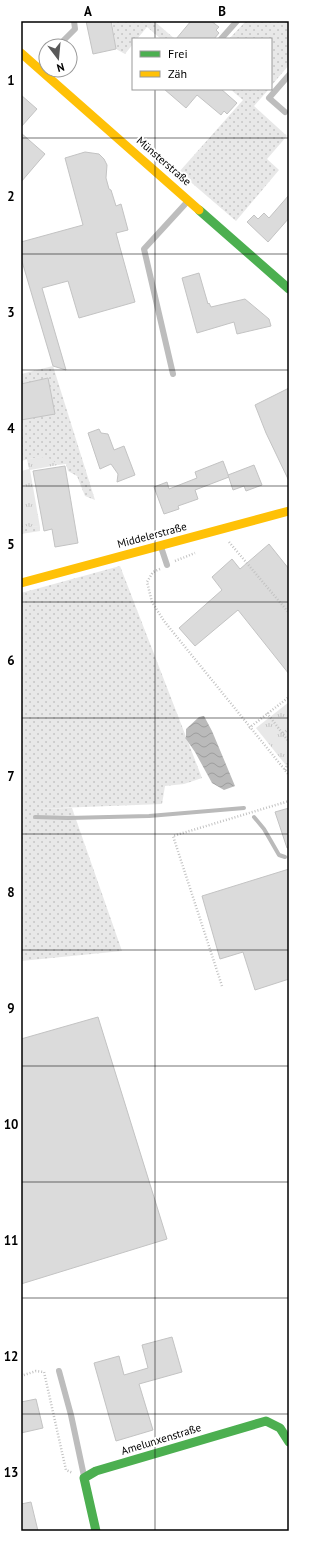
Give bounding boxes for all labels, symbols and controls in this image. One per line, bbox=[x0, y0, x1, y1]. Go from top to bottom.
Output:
text: A bbox=[84, 3, 92, 20]
text: B bbox=[218, 3, 226, 20]
north arrow bbox=[38, 38, 78, 78]
legend bbox=[132, 38, 272, 90]
text: Frei bbox=[168, 46, 188, 61]
text: N bbox=[55, 60, 66, 75]
text: Zäh bbox=[168, 66, 187, 81]
text: 1 bbox=[7, 72, 15, 89]
street label: Münsterstraße bbox=[134, 133, 195, 189]
text: 2 bbox=[7, 188, 15, 205]
text: 3 bbox=[7, 304, 15, 321]
text: 4 bbox=[7, 420, 15, 437]
street label: Middelerstraße bbox=[116, 519, 189, 551]
text: 5 bbox=[7, 536, 15, 553]
text: 6 bbox=[7, 652, 15, 669]
text: 7 bbox=[7, 768, 15, 785]
text: 8 bbox=[7, 884, 15, 901]
text: 9 bbox=[7, 1000, 15, 1017]
text: 10 bbox=[4, 1116, 18, 1133]
text: 11 bbox=[4, 1232, 18, 1249]
text: 12 bbox=[4, 1348, 18, 1365]
street label: Amelunxenstraße bbox=[119, 1420, 203, 1458]
text: 13 bbox=[4, 1464, 18, 1481]

